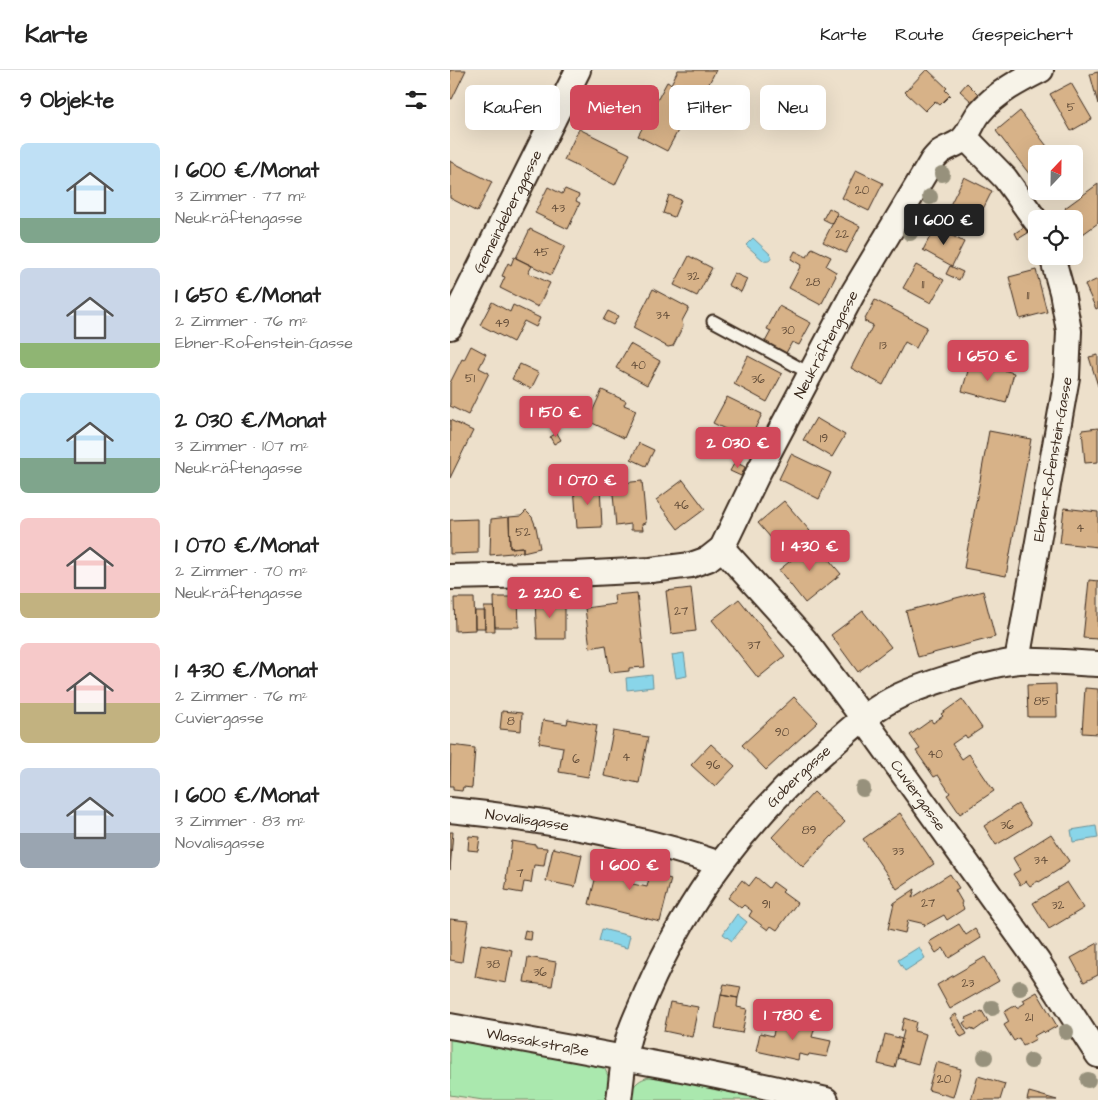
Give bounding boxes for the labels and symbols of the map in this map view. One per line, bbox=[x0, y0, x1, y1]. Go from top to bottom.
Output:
house number: 5 bbox=[1067, 99, 1076, 116]
north arrow bbox=[1028, 145, 1082, 200]
street label: Gemeindeberggasse bbox=[468, 147, 547, 277]
house number: 20 bbox=[855, 182, 870, 199]
house number: 43 bbox=[551, 200, 565, 217]
pin: 1 600 € bbox=[898, 204, 990, 246]
house number: 22 bbox=[835, 226, 849, 243]
house number: 45 bbox=[533, 244, 550, 261]
house number: 32 bbox=[687, 268, 700, 285]
house number: 28 bbox=[806, 274, 821, 291]
house number: 11 bbox=[921, 276, 925, 293]
street label: Neukräftengasse bbox=[789, 287, 864, 402]
house number: 11 bbox=[1026, 287, 1030, 304]
house number: 34 bbox=[656, 307, 670, 324]
house number: 49 bbox=[495, 315, 510, 332]
house number: 30 bbox=[781, 322, 795, 339]
house number: 13 bbox=[879, 337, 887, 354]
pin: 1 650 € bbox=[942, 340, 1034, 382]
house number: 40 bbox=[630, 357, 646, 374]
house number: 51 bbox=[465, 370, 475, 387]
house number: 36 bbox=[751, 371, 765, 388]
street label: Ebner-Rofenstein-Gasse bbox=[1028, 375, 1078, 543]
pin: 1 150 € bbox=[510, 396, 602, 438]
pin: 2 030 € bbox=[692, 426, 784, 469]
house number: 19 bbox=[820, 430, 828, 447]
pin: 1 070 € bbox=[542, 464, 634, 506]
house number: 46 bbox=[673, 497, 689, 514]
house number: 4 bbox=[1076, 520, 1084, 537]
house number: 52 bbox=[515, 524, 531, 541]
pin: 1 430 € bbox=[764, 530, 856, 572]
pin: 2 220 € bbox=[504, 576, 596, 619]
house number: 27 bbox=[674, 603, 689, 620]
house number: 37 bbox=[747, 637, 761, 654]
house number: 85 bbox=[1034, 693, 1051, 710]
house number: 8 bbox=[507, 713, 515, 730]
house number: 90 bbox=[775, 724, 790, 741]
street label: Gobergasse bbox=[762, 741, 836, 813]
house number: 40 bbox=[927, 746, 943, 763]
house number: 4 bbox=[622, 749, 630, 766]
house number: 6 bbox=[572, 751, 580, 768]
street label: Cuviergasse bbox=[885, 755, 951, 835]
house number: 96 bbox=[706, 757, 721, 774]
street label: Novalisgasse bbox=[484, 804, 571, 837]
house number: 36 bbox=[1000, 817, 1014, 834]
house number: 89 bbox=[802, 822, 816, 839]
house number: 33 bbox=[892, 843, 904, 860]
pin: 1 600 € bbox=[584, 848, 676, 891]
house number: 34 bbox=[1034, 852, 1048, 869]
house number: 7 bbox=[516, 865, 524, 882]
house number: 27 bbox=[921, 895, 936, 912]
house number: 91 bbox=[762, 896, 771, 913]
house number: 32 bbox=[1052, 897, 1065, 914]
house number: 38 bbox=[486, 956, 500, 973]
house number: 36 bbox=[533, 964, 547, 981]
house number: 23 bbox=[962, 975, 974, 992]
pin: 1 780 € bbox=[747, 998, 839, 1041]
house number: 21 bbox=[1025, 1009, 1034, 1026]
street label: Wlassakstraße bbox=[484, 1023, 591, 1062]
house number: 20 bbox=[937, 1071, 952, 1088]

